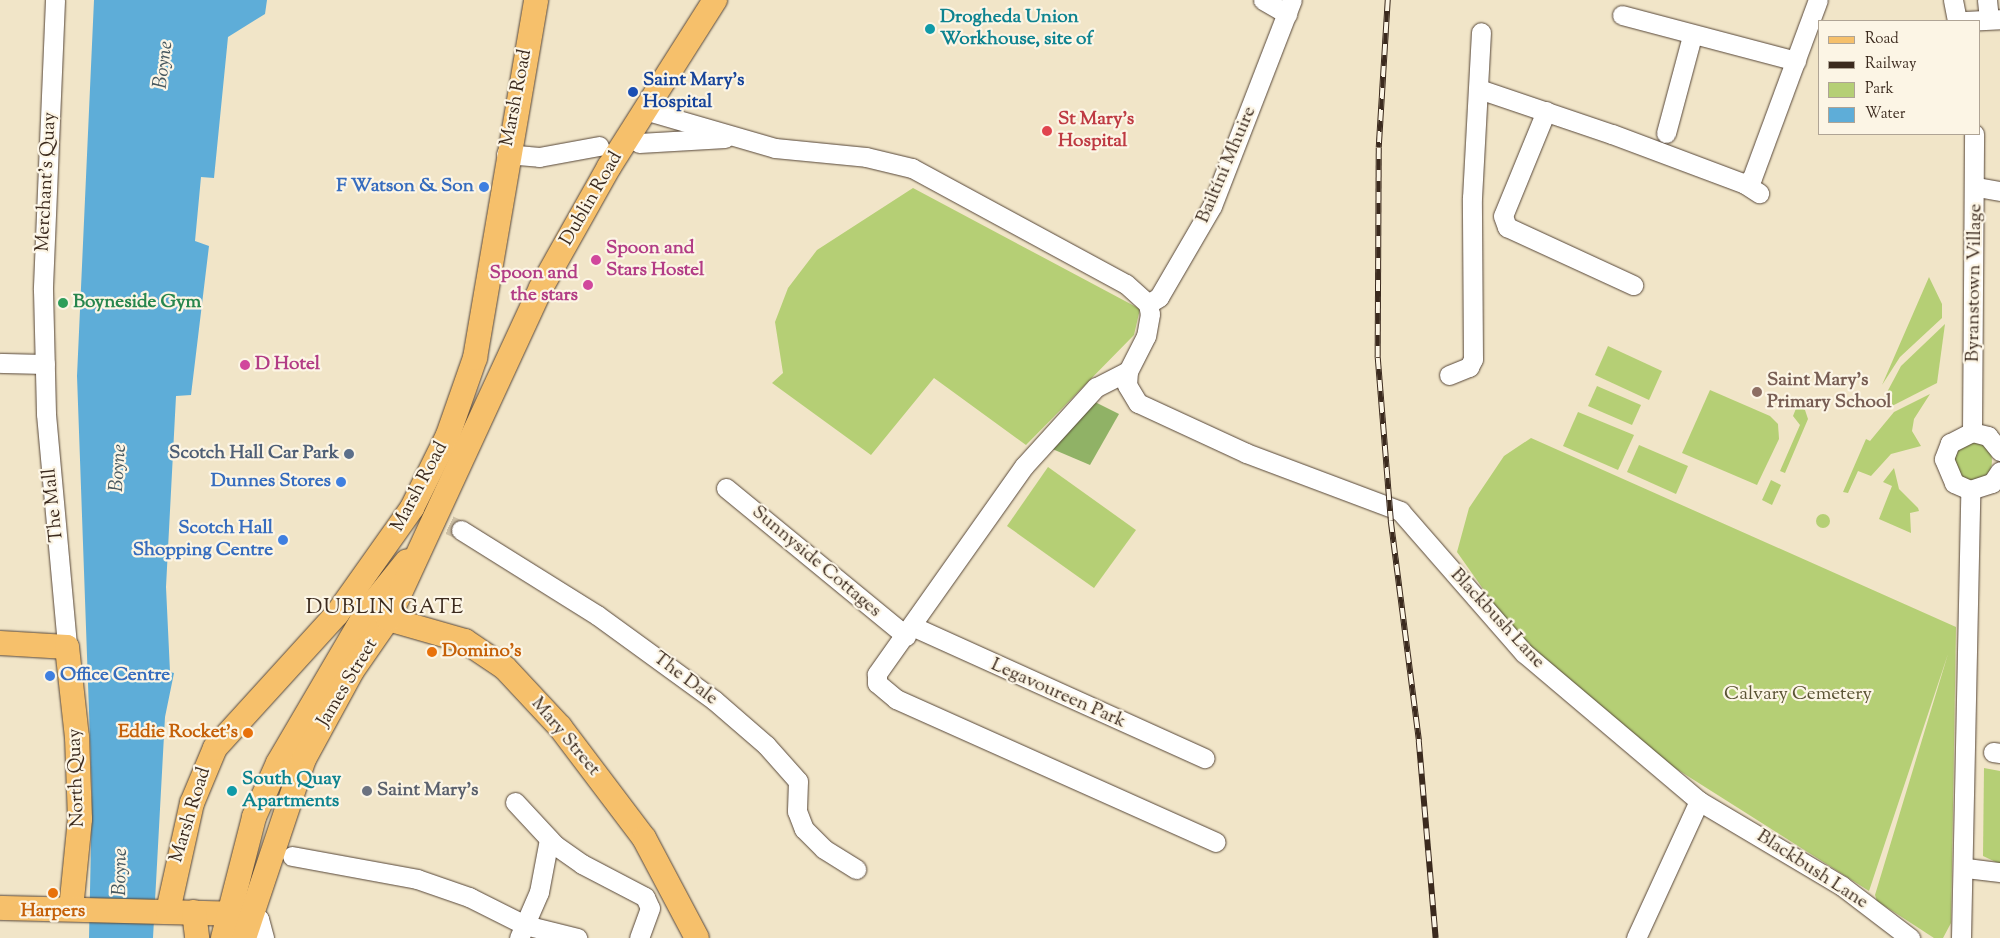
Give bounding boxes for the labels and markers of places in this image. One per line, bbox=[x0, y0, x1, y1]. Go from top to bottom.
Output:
place label: Drogheda Union Workhouse, site of bbox=[940, 7, 1093, 51]
marker: Drogheda Union Workhouse, site of bbox=[924, 23, 936, 35]
place label: Saint Mary's Hospital bbox=[643, 70, 745, 114]
marker: Saint Mary's Hospital bbox=[627, 86, 639, 98]
place label: St Mary's Hospital bbox=[1058, 109, 1134, 153]
marker: St Mary's Hospital bbox=[1040, 124, 1054, 138]
place label: F Watson & Son bbox=[336, 176, 474, 198]
marker: F Watson & Son bbox=[478, 181, 490, 193]
place label: Spoon and Stars Hostel bbox=[606, 238, 704, 282]
marker: Spoon and Stars Hostel bbox=[590, 254, 602, 266]
place label: Spoon and the stars bbox=[490, 263, 578, 307]
marker: Spoon and the stars bbox=[582, 279, 594, 291]
place label: Boyneside Gym bbox=[73, 292, 201, 314]
marker: Boyneside Gym bbox=[57, 297, 69, 309]
place label: D Hotel bbox=[255, 354, 320, 376]
marker: D Hotel bbox=[239, 359, 251, 371]
place label: Saint Mary's Primary School bbox=[1767, 370, 1892, 414]
marker: Saint Mary's Primary School bbox=[1751, 386, 1763, 398]
place label: Scotch Hall Car Park bbox=[169, 443, 339, 465]
marker: Scotch Hall Car Park bbox=[343, 448, 355, 460]
place label: Dunnes Stores bbox=[211, 471, 331, 493]
marker: Dunnes Stores bbox=[335, 476, 347, 488]
place label: Scotch Hall Shopping Centre bbox=[133, 518, 273, 562]
marker: Scotch Hall Shopping Centre bbox=[277, 534, 289, 546]
place label: Domino's bbox=[442, 641, 521, 663]
marker: Domino's bbox=[426, 646, 438, 658]
place label: Office Centre bbox=[60, 665, 170, 687]
marker: Office Centre bbox=[44, 670, 56, 682]
place label: Eddie Rocket's bbox=[118, 722, 238, 744]
marker: Eddie Rocket's bbox=[242, 727, 254, 739]
place label: South Quay Apartments bbox=[242, 769, 341, 813]
place label: Saint Mary's bbox=[377, 780, 479, 802]
marker: South Quay Apartments bbox=[226, 785, 238, 797]
marker: Saint Mary's bbox=[361, 785, 373, 797]
marker: Harpers bbox=[47, 887, 59, 899]
place label: Harpers bbox=[21, 901, 85, 923]

